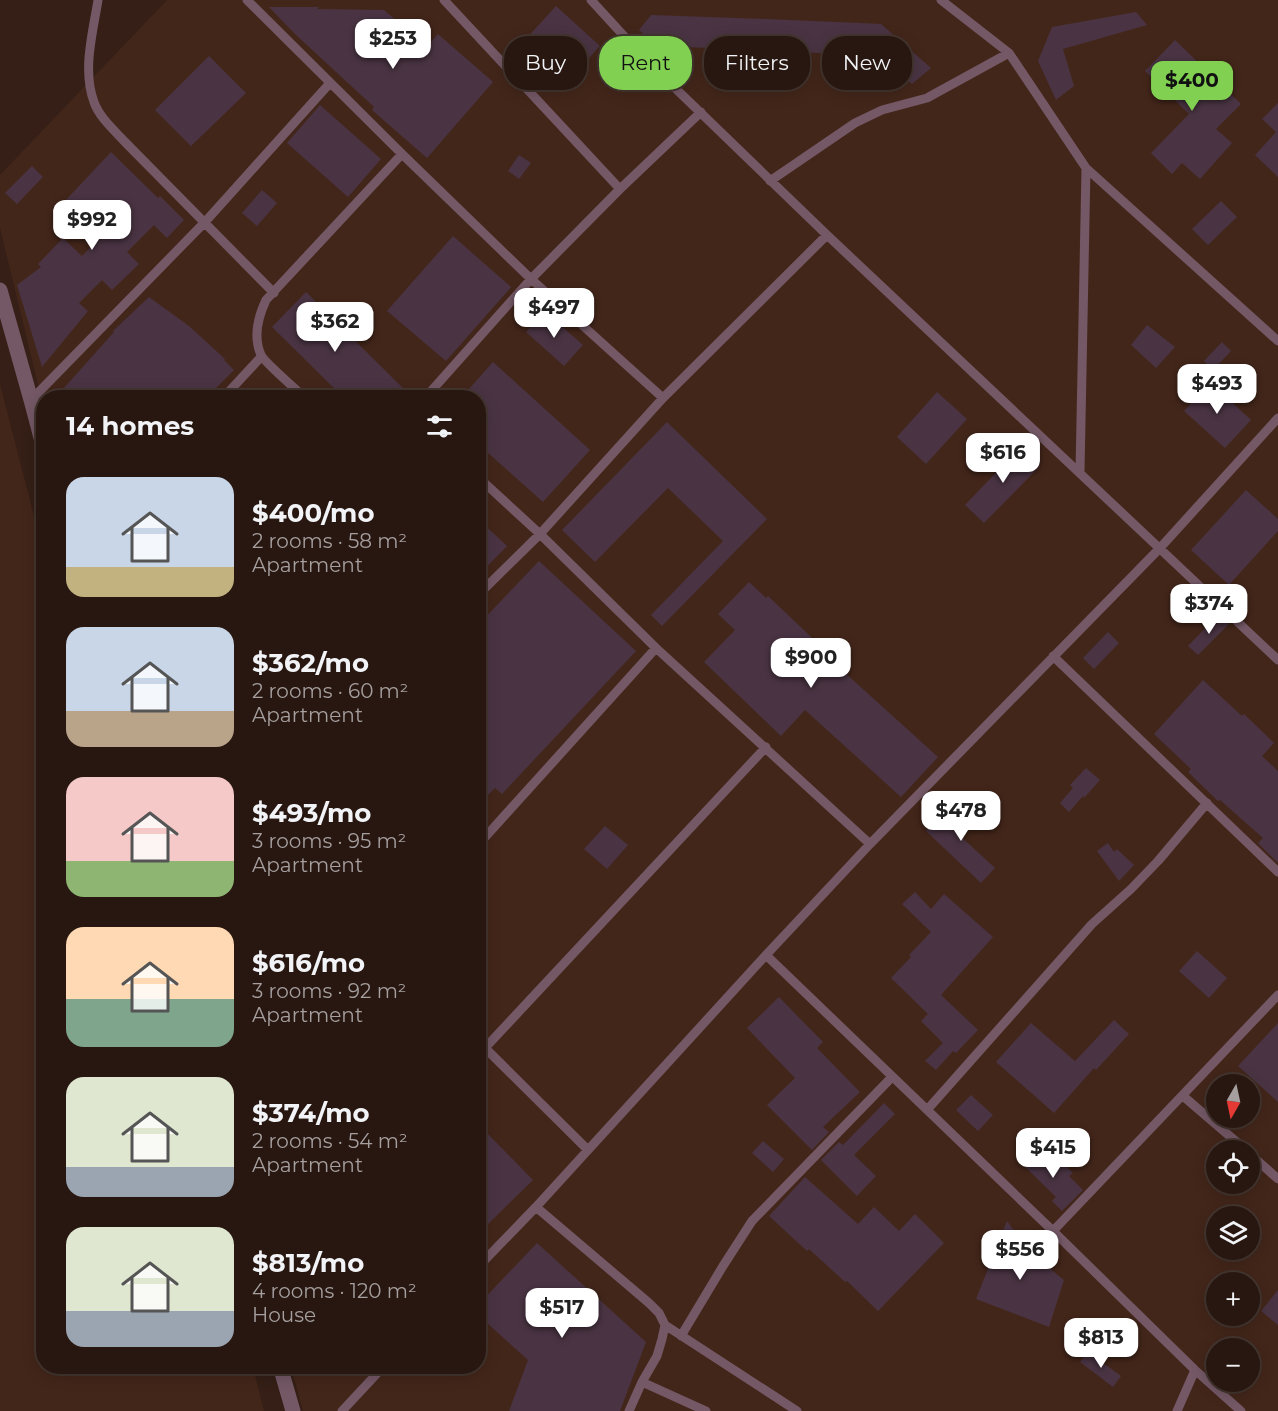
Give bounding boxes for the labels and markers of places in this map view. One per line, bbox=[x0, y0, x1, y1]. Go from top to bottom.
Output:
pin: $253 bbox=[357, 19, 429, 70]
pin: $400 bbox=[1156, 61, 1228, 112]
pin: $992 bbox=[56, 200, 128, 251]
pin: $497 bbox=[518, 288, 590, 339]
pin: $362 bbox=[299, 302, 371, 353]
pin: $493 bbox=[1181, 364, 1253, 415]
pin: $616 bbox=[967, 433, 1039, 484]
pin: $374 bbox=[1173, 584, 1245, 635]
pin: $900 bbox=[775, 638, 847, 689]
pin: $478 bbox=[925, 791, 997, 842]
pin: $415 bbox=[1017, 1128, 1089, 1179]
pin: $556 bbox=[984, 1230, 1056, 1281]
pin: $517 bbox=[526, 1288, 598, 1339]
pin: $813 bbox=[1065, 1318, 1137, 1369]

